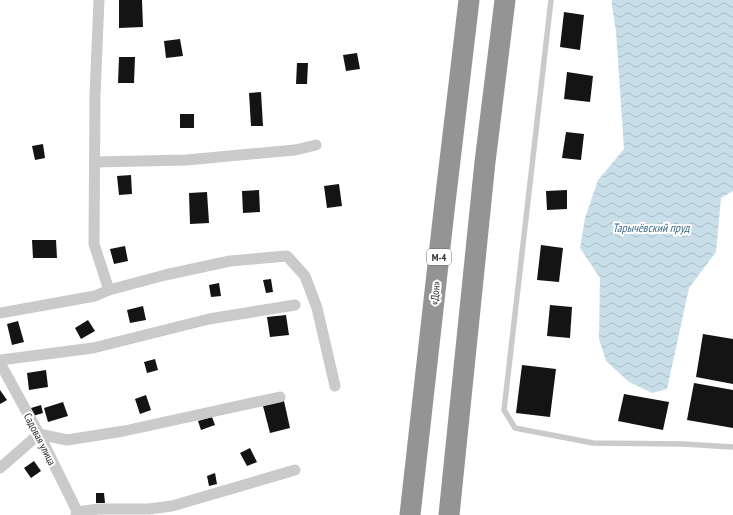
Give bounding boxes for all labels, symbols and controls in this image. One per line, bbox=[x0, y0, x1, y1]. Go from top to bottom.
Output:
water label: Тарычёвский пруд bbox=[612, 220, 690, 235]
road number: М-4 bbox=[427, 249, 451, 265]
street label: «Дон» bbox=[427, 280, 443, 306]
street label: Садовая улица bbox=[21, 410, 59, 468]

